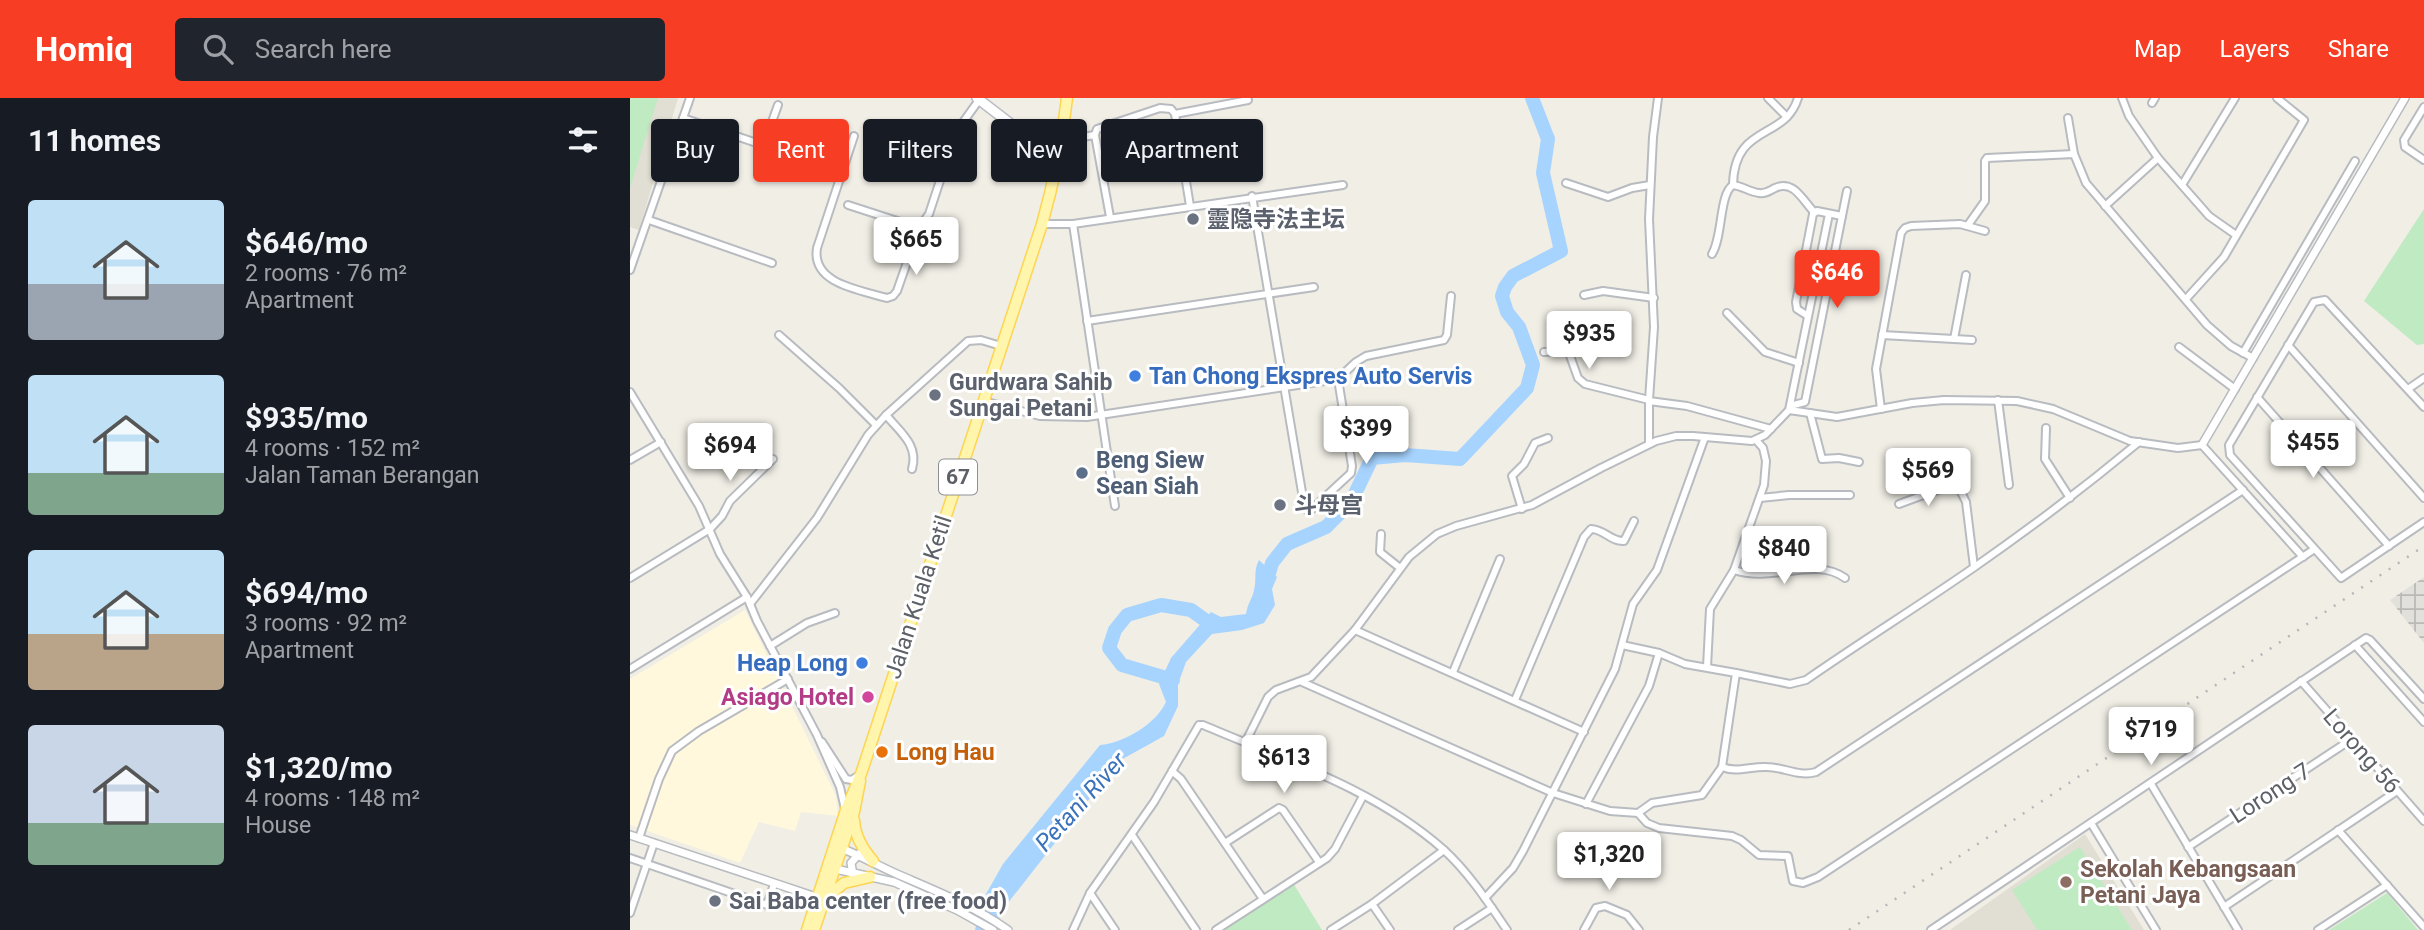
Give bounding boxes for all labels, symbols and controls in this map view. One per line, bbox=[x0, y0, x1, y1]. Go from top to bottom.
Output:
search box bbox=[175, 18, 665, 81]
text: Homiq bbox=[35, 30, 133, 69]
icon: search bbox=[199, 30, 237, 68]
text: Search here bbox=[255, 34, 392, 64]
text: Map bbox=[2134, 35, 2182, 63]
text: Layers bbox=[2220, 35, 2290, 63]
text: Share bbox=[2328, 35, 2389, 63]
chip: Buy bbox=[651, 119, 739, 182]
chip: Rent bbox=[753, 119, 849, 182]
chip: Filters bbox=[863, 119, 977, 182]
chip: New bbox=[991, 119, 1087, 182]
chip: Apartment bbox=[1101, 119, 1263, 182]
icon: filters bbox=[564, 121, 602, 159]
text: 11 homes bbox=[28, 123, 161, 158]
place label: 靈隐寺法主坛 bbox=[1207, 206, 1345, 233]
marker: 靈隐寺法主坛 bbox=[1185, 211, 1201, 227]
pin: $665 bbox=[875, 218, 957, 277]
text: $646/mo bbox=[245, 225, 368, 260]
text: $665 bbox=[890, 226, 942, 253]
icon: home bbox=[84, 228, 168, 312]
pin: $646 bbox=[1796, 250, 1878, 310]
text: $646 bbox=[1811, 259, 1863, 286]
text: 2 rooms · 76 m² bbox=[245, 260, 407, 287]
text: Apartment bbox=[245, 287, 354, 314]
pin: $935 bbox=[1548, 312, 1630, 371]
text: $935 bbox=[1563, 320, 1615, 347]
place label: Tan Chong Ekspres Auto Servis bbox=[1149, 363, 1472, 390]
marker: Tan Chong Ekspres Auto Servis bbox=[1127, 368, 1143, 384]
place label: Gurdwara Sahib Sungai Petani bbox=[949, 369, 1112, 422]
marker: Gurdwara Sahib Sungai Petani bbox=[927, 387, 943, 403]
text: $935/mo bbox=[245, 400, 368, 435]
icon: home bbox=[84, 403, 168, 487]
pin: $399 bbox=[1325, 406, 1407, 466]
text: $399 bbox=[1340, 415, 1392, 442]
pin: $455 bbox=[2272, 420, 2354, 480]
pin: $694 bbox=[689, 424, 771, 483]
text: $455 bbox=[2287, 429, 2339, 456]
text: $694 bbox=[704, 432, 756, 459]
text: 4 rooms · 152 m² bbox=[245, 435, 420, 462]
place label: Beng Siew Sean Siah bbox=[1096, 447, 1205, 500]
pin: $569 bbox=[1887, 448, 1969, 508]
text: $569 bbox=[1902, 457, 1954, 484]
road number: 67 bbox=[939, 460, 977, 494]
text: Jalan Taman Berangan bbox=[245, 462, 480, 489]
marker: Beng Siew Sean Siah bbox=[1074, 465, 1090, 481]
place label: 斗母宫 bbox=[1294, 492, 1363, 519]
marker: 斗母宫 bbox=[1272, 497, 1288, 513]
street label: Jalan Kuala Ketil bbox=[879, 512, 958, 682]
pin: $840 bbox=[1743, 526, 1825, 586]
text: $840 bbox=[1758, 535, 1810, 562]
text: $694/mo bbox=[245, 575, 368, 610]
icon: home bbox=[84, 578, 168, 662]
text: 3 rooms · 92 m² bbox=[245, 610, 407, 637]
text: Apartment bbox=[245, 637, 354, 664]
place label: Heap Long bbox=[737, 650, 848, 677]
marker: Heap Long bbox=[854, 655, 870, 671]
place label: Asiago Hotel bbox=[721, 684, 854, 711]
marker: Asiago Hotel bbox=[860, 689, 876, 705]
street label: Lorong 56 bbox=[2318, 703, 2406, 799]
pin: $719 bbox=[2110, 708, 2192, 767]
text: $719 bbox=[2125, 716, 2177, 743]
pin: $613 bbox=[1243, 736, 1325, 795]
place label: Long Hau bbox=[896, 739, 995, 766]
marker: Long Hau bbox=[874, 744, 890, 760]
text: $613 bbox=[1258, 744, 1310, 771]
water label: Petani River bbox=[1029, 746, 1133, 857]
text: $1,320/mo bbox=[245, 750, 393, 785]
icon: home bbox=[84, 753, 168, 837]
street label: Lorong 7 bbox=[2225, 757, 2316, 829]
text: 4 rooms · 148 m² bbox=[245, 785, 420, 812]
text: House bbox=[245, 812, 311, 839]
pin: $1,320 bbox=[1552, 832, 1666, 892]
text: $1,320 bbox=[1573, 841, 1645, 868]
place label: Sekolah Kebangsaan Petani Jaya bbox=[2080, 856, 2296, 909]
marker: Sekolah Kebangsaan Petani Jaya bbox=[2058, 874, 2074, 890]
place label: Sai Baba center (free food) bbox=[729, 888, 1007, 915]
marker: Sai Baba center (free food) bbox=[707, 893, 723, 909]

